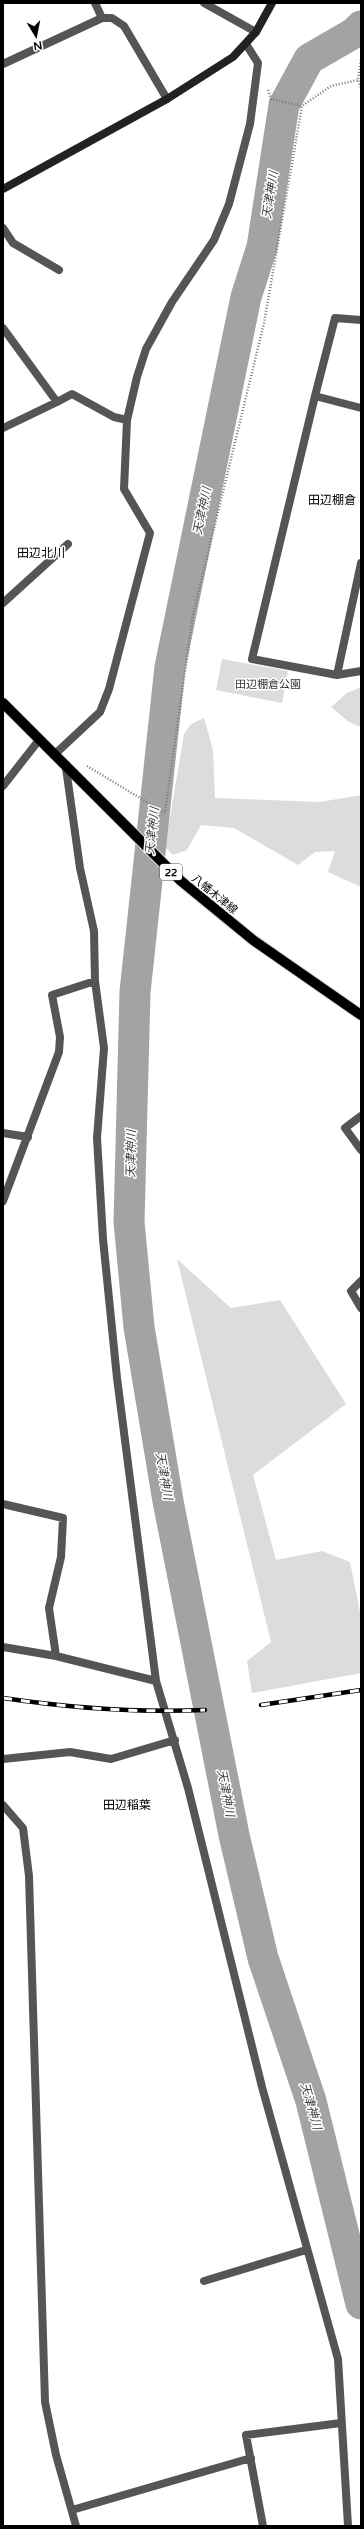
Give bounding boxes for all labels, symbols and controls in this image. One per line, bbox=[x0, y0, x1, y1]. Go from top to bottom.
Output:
north arrow bbox=[16, 16, 56, 56]
text: N bbox=[32, 38, 43, 53]
water label: 天津神川 bbox=[259, 168, 281, 220]
water label: 天津神川 bbox=[190, 484, 214, 536]
district label: 田辺棚倉 bbox=[308, 493, 356, 507]
district label: 田辺北川 bbox=[17, 546, 65, 560]
park label: 田辺棚倉公園 bbox=[235, 678, 301, 691]
water label: 天津神川 bbox=[143, 804, 162, 856]
road number: 22 bbox=[160, 864, 182, 880]
street label: 八幡木津線 bbox=[189, 872, 240, 917]
water label: 天津神川 bbox=[124, 1128, 138, 1178]
water label: 天津神川 bbox=[153, 1451, 175, 1503]
water label: 天津神川 bbox=[215, 1768, 238, 1820]
district label: 田辺稲葉 bbox=[103, 1798, 151, 1812]
water label: 天津神川 bbox=[298, 2081, 325, 2133]

